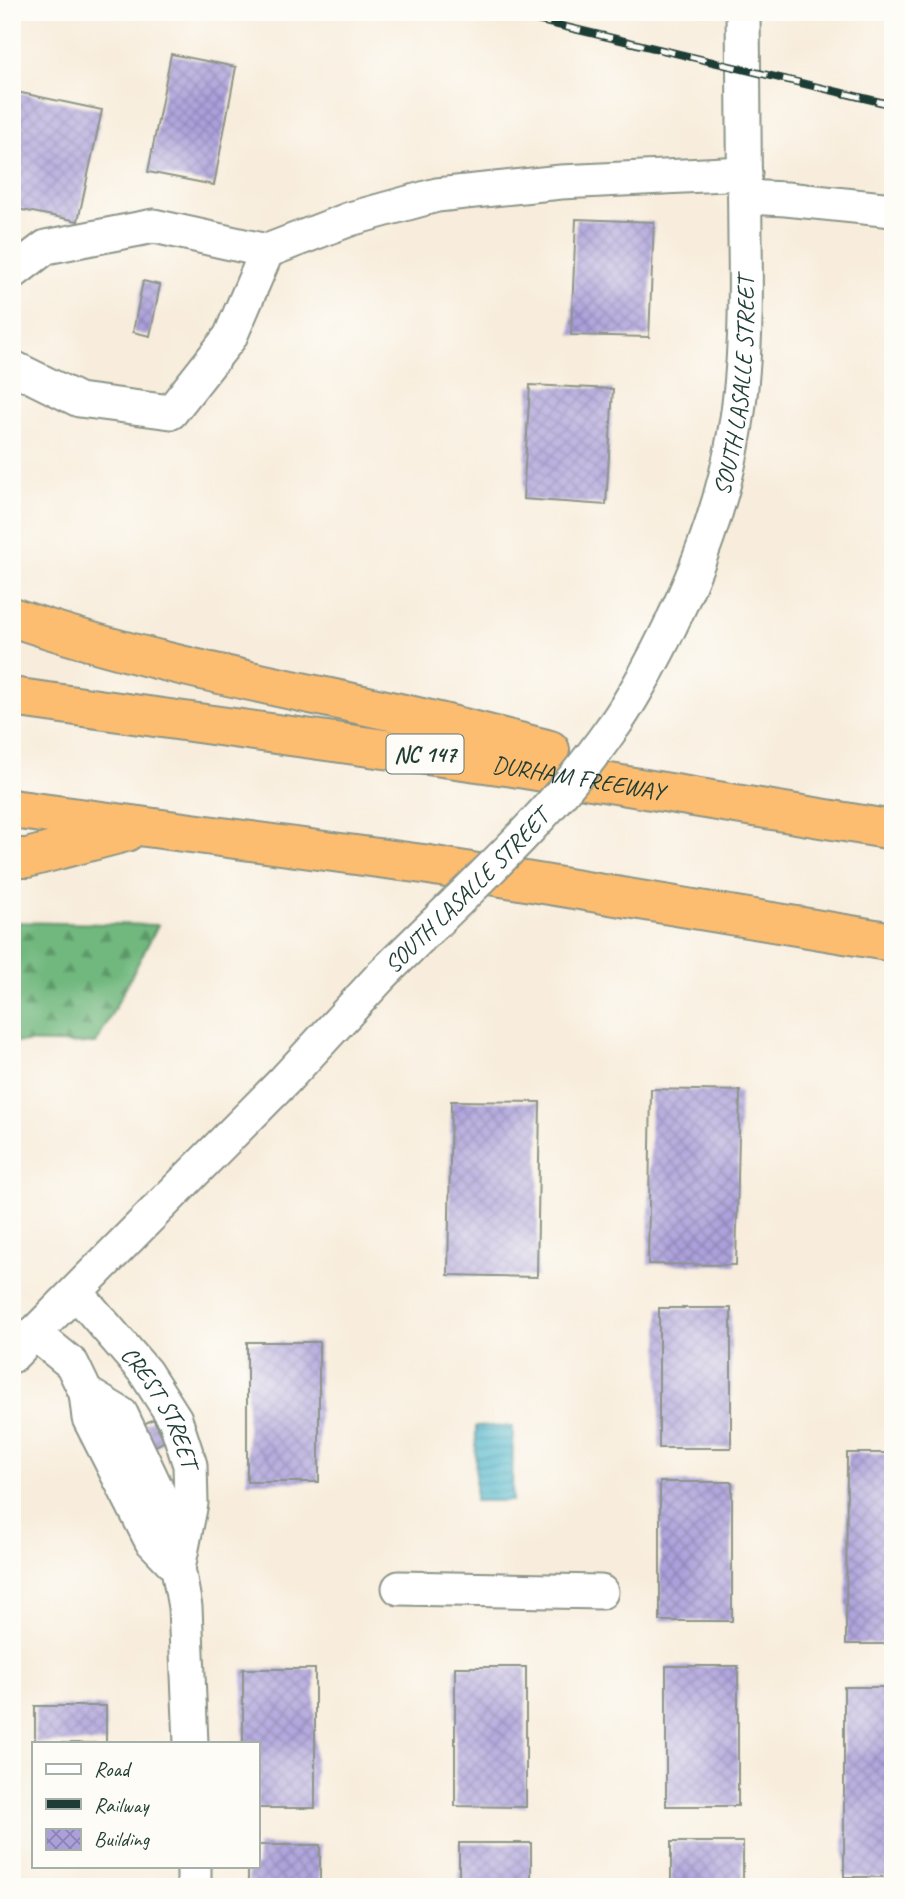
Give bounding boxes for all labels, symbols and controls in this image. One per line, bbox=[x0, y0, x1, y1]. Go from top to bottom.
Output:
street label: SOUTH LASALLE STREET bbox=[706, 271, 760, 498]
road number: NC 147 bbox=[386, 734, 464, 774]
street label: DURHAM FREEWAY bbox=[490, 749, 670, 807]
street label: SOUTH LASALLE STREET bbox=[378, 798, 559, 979]
street label: CREST STREET bbox=[115, 1340, 207, 1477]
legend bbox=[32, 1742, 259, 1868]
text: Road bbox=[94, 1756, 133, 1782]
text: Railway bbox=[94, 1792, 150, 1818]
text: Building bbox=[94, 1826, 151, 1852]

